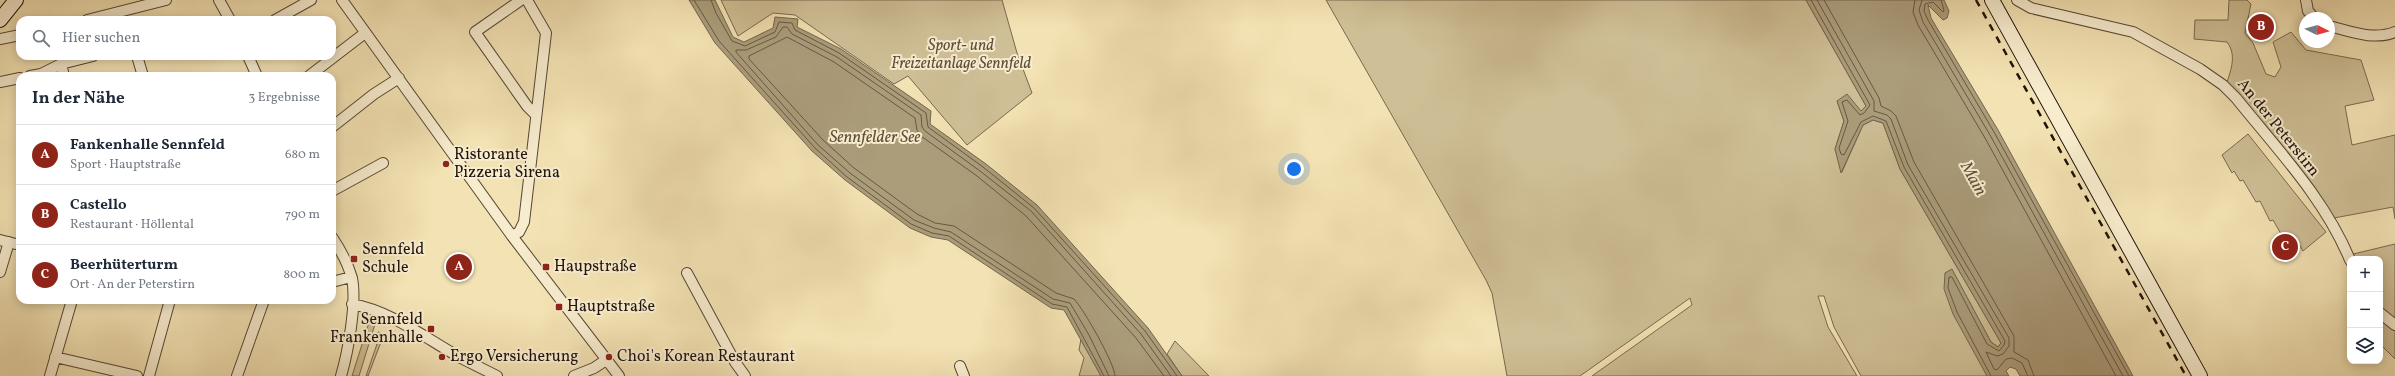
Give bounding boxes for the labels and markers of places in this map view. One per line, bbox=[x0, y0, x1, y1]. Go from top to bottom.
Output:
pin: B bbox=[2248, 12, 2274, 42]
place label: Ristorante Pizzeria Sirena bbox=[454, 144, 560, 184]
marker: Ristorante Pizzeria Sirena bbox=[441, 159, 451, 169]
pin: C bbox=[2272, 232, 2298, 262]
place label: Sennfeld Schule bbox=[362, 239, 424, 279]
pin: A bbox=[446, 252, 472, 282]
marker: Sennfeld Schule bbox=[349, 254, 359, 264]
place label: Haupstraße bbox=[554, 256, 637, 278]
marker: Haupstraße bbox=[541, 262, 551, 272]
place label: Hauptstraße bbox=[567, 296, 655, 318]
marker: Hauptstraße bbox=[554, 302, 564, 312]
place label: Sennfeld Frankenhalle bbox=[330, 309, 423, 349]
marker: Sennfeld Frankenhalle bbox=[426, 324, 436, 334]
place label: Ergo Versicherung bbox=[450, 346, 578, 368]
place label: Choi's Korean Restaurant bbox=[617, 346, 796, 368]
marker: Ergo Versicherung bbox=[437, 352, 447, 362]
marker: Choi's Korean Restaurant bbox=[604, 352, 614, 362]

